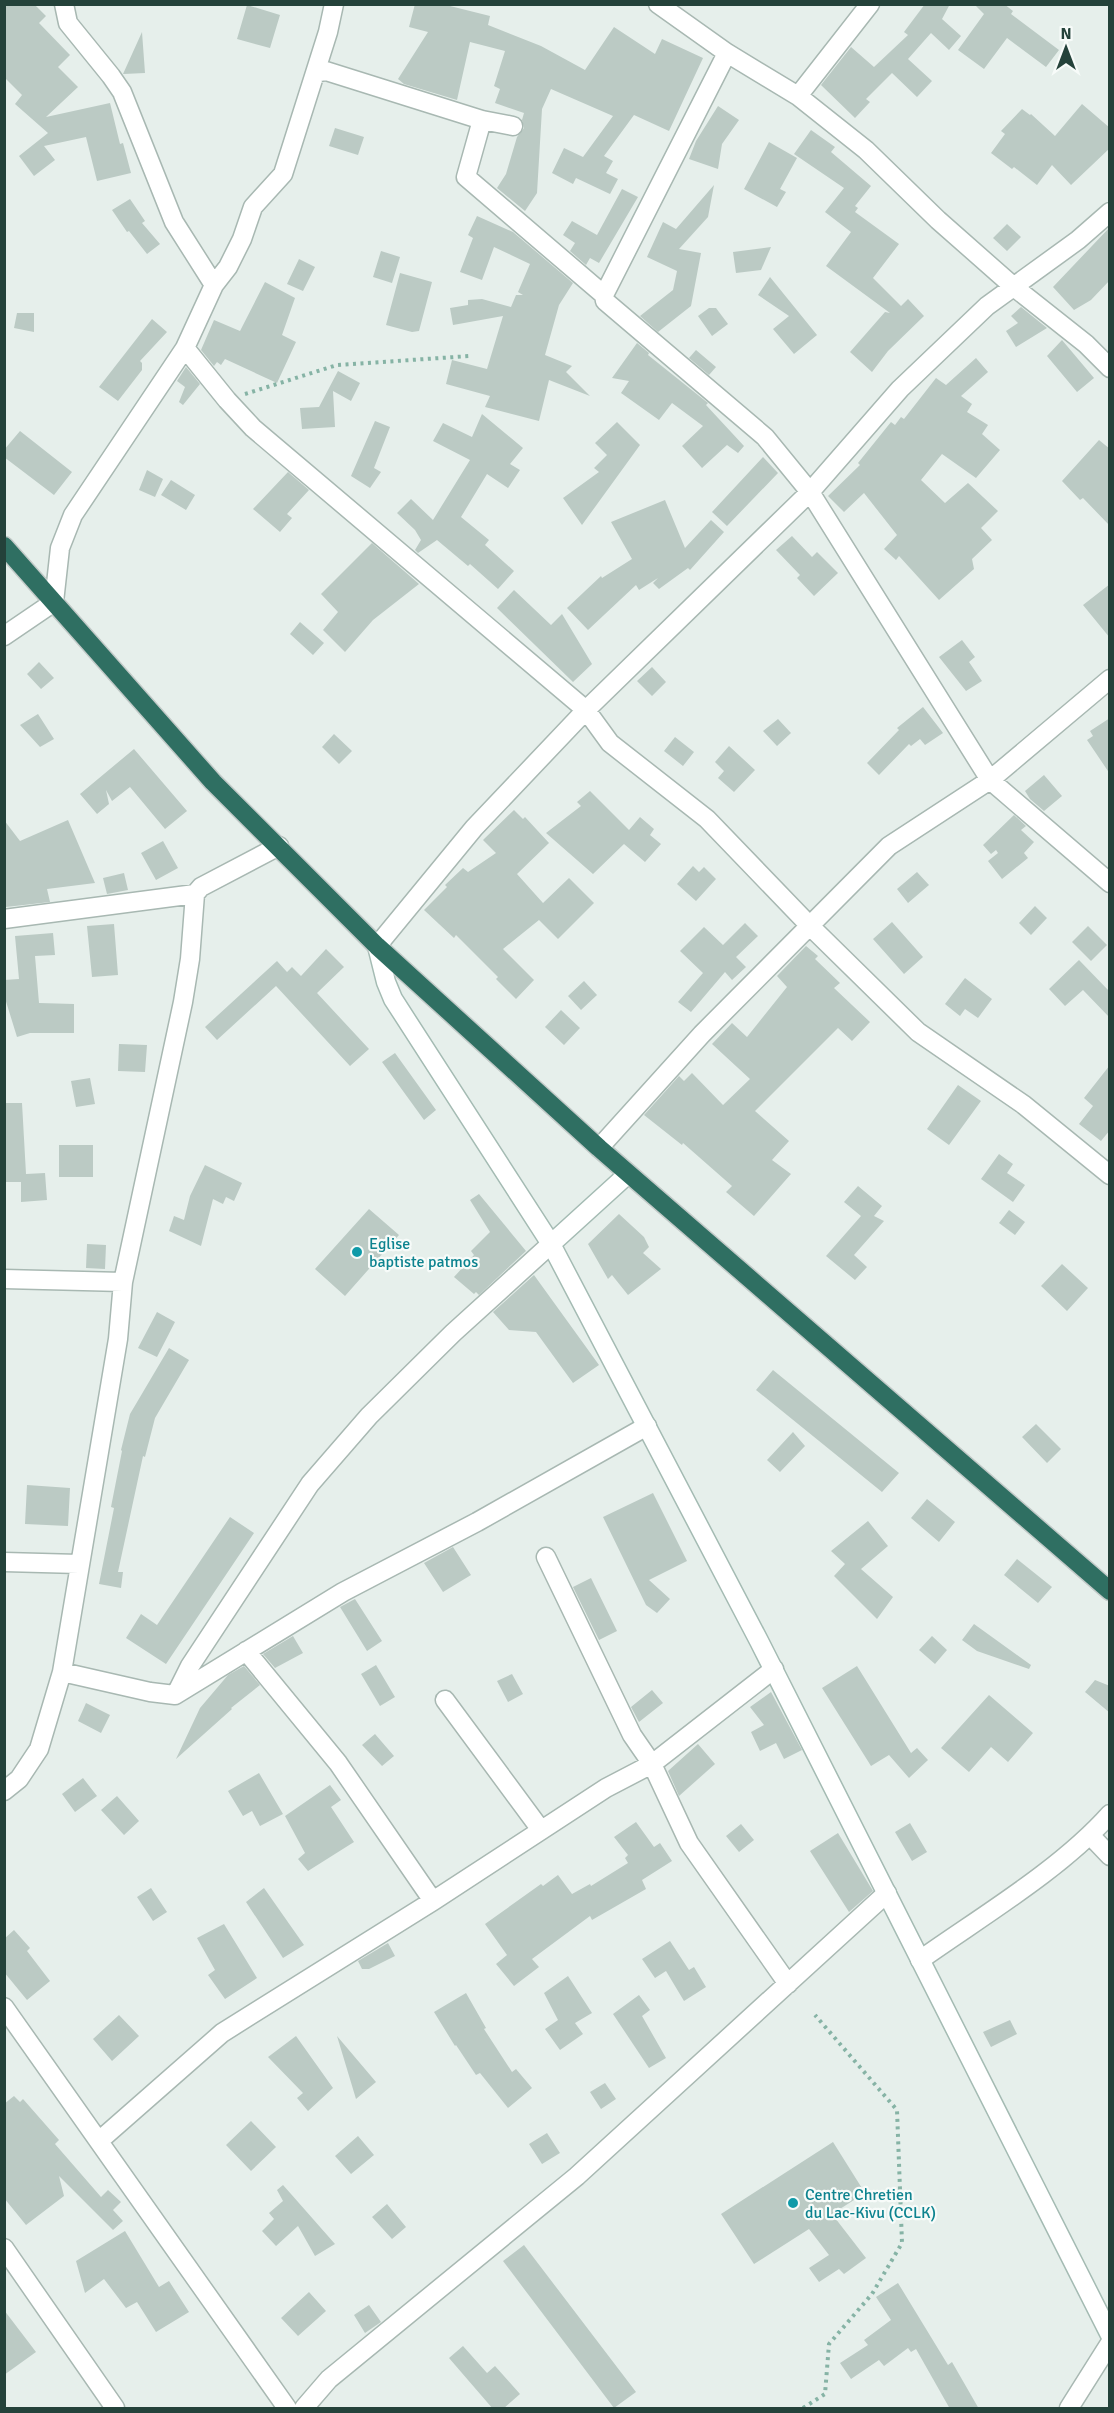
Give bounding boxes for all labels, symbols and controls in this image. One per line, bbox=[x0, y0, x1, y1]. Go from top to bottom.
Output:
north arrow bbox=[1036, 18, 1096, 78]
text: N bbox=[1060, 24, 1072, 44]
place label: Eglise baptiste patmos bbox=[369, 1234, 478, 1272]
marker: Eglise baptiste patmos bbox=[350, 1245, 364, 1259]
place label: Centre Chretien du Lac-Kivu (CCLK) bbox=[805, 2185, 936, 2223]
marker: Centre Chretien du Lac-Kivu (CCLK) bbox=[786, 2196, 800, 2210]

